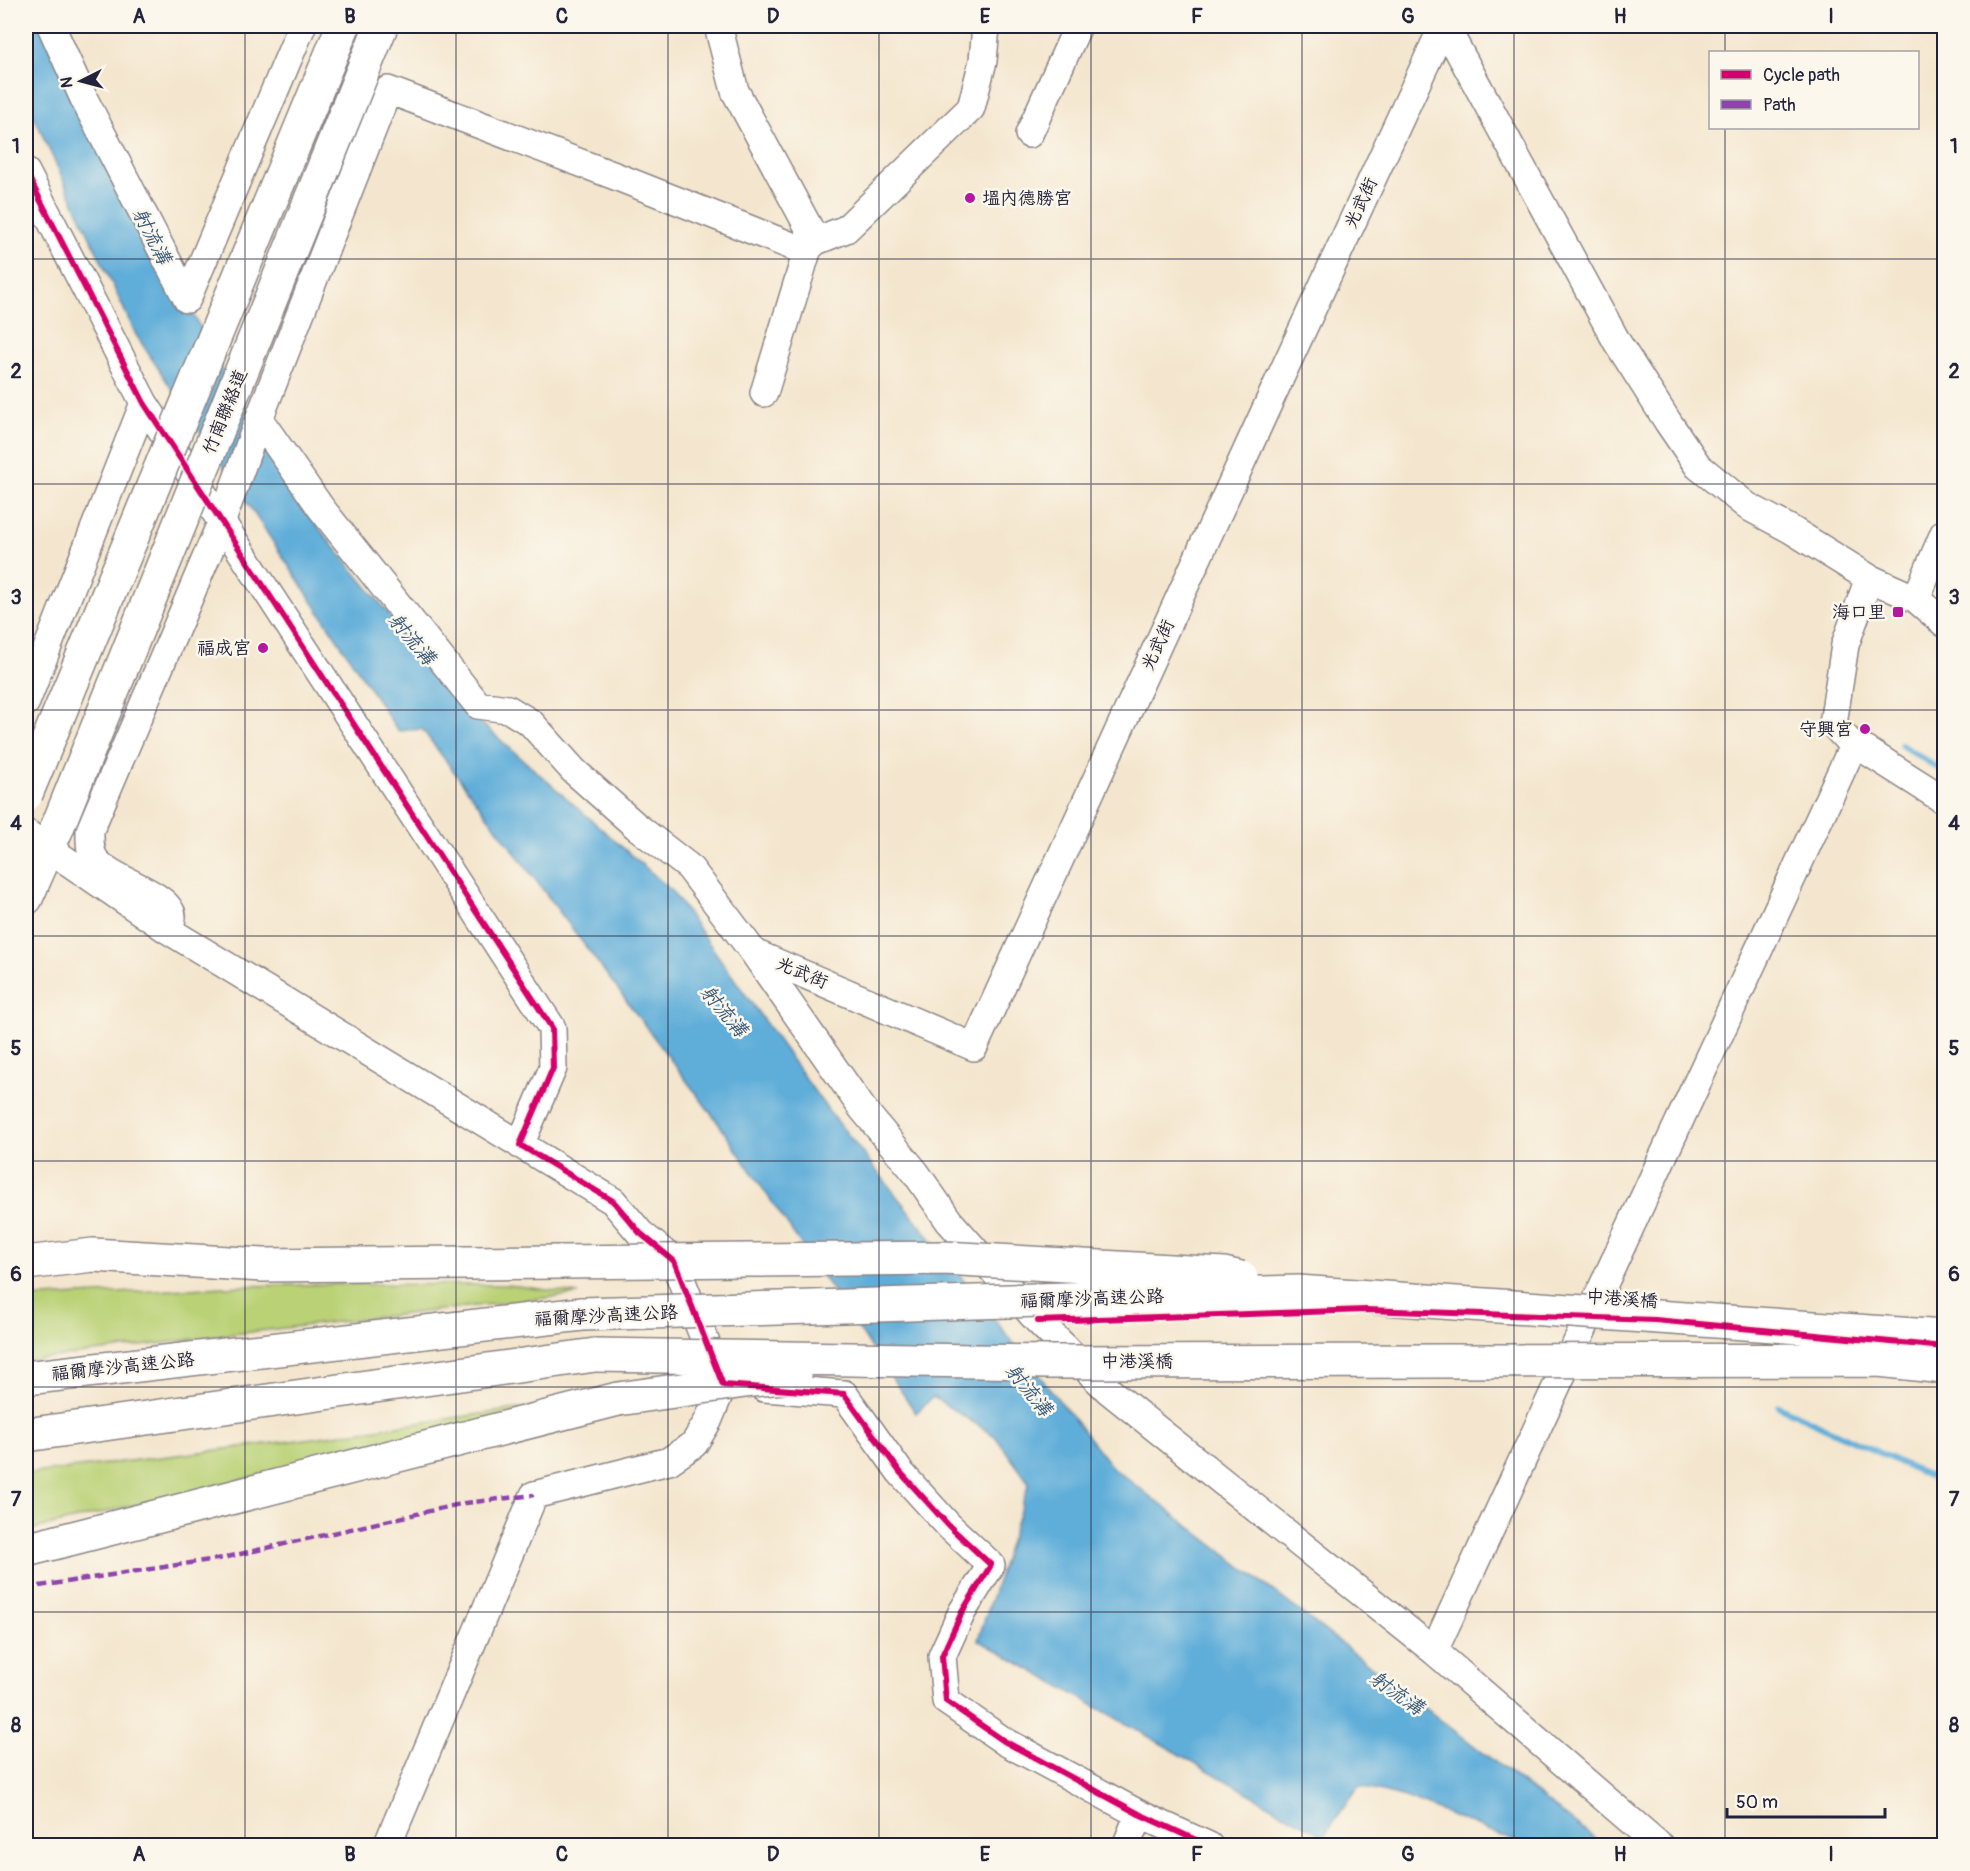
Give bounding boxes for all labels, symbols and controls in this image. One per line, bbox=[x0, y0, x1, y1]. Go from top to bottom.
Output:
text: A bbox=[133, 4, 146, 29]
text: B bbox=[344, 4, 356, 29]
text: C bbox=[556, 4, 568, 29]
text: D bbox=[767, 4, 780, 29]
text: E bbox=[980, 4, 991, 29]
text: F bbox=[1191, 4, 1203, 29]
text: G bbox=[1401, 4, 1415, 29]
text: H bbox=[1614, 4, 1627, 29]
text: I bbox=[1828, 4, 1834, 29]
north arrow bbox=[51, 51, 111, 111]
legend bbox=[1709, 51, 1919, 129]
text: Cycle path bbox=[1763, 64, 1840, 87]
text: N bbox=[57, 76, 78, 89]
text: Path bbox=[1763, 94, 1796, 117]
text: 1 bbox=[12, 134, 20, 159]
text: 1 bbox=[1950, 134, 1958, 159]
street label: 光武街 bbox=[1339, 174, 1383, 232]
place label: 塭內德勝宮 bbox=[982, 187, 1072, 210]
marker: 塭內德勝宮 bbox=[963, 191, 977, 205]
water label: 射流溝 bbox=[127, 204, 178, 270]
text: 2 bbox=[10, 359, 22, 384]
text: 2 bbox=[1948, 359, 1960, 384]
street label: 竹南聯絡道 bbox=[197, 366, 253, 458]
text: 3 bbox=[10, 585, 22, 610]
text: 3 bbox=[1948, 585, 1960, 610]
place label: 海口里 bbox=[1832, 601, 1886, 624]
marker: 海口里 bbox=[1891, 605, 1905, 619]
water label: 射流溝 bbox=[383, 608, 442, 672]
street label: 光武街 bbox=[1136, 616, 1180, 674]
place label: 福成宮 bbox=[197, 637, 251, 660]
marker: 福成宮 bbox=[256, 641, 270, 655]
place label: 守興宮 bbox=[1799, 718, 1853, 741]
marker: 守興宮 bbox=[1858, 722, 1872, 736]
text: 4 bbox=[10, 811, 22, 836]
text: 4 bbox=[1948, 811, 1960, 836]
street label: 光武街 bbox=[773, 952, 831, 994]
water label: 射流溝 bbox=[695, 980, 754, 1044]
text: 5 bbox=[11, 1036, 22, 1061]
text: 5 bbox=[1949, 1036, 1960, 1061]
text: 6 bbox=[10, 1262, 22, 1287]
text: 6 bbox=[1948, 1262, 1960, 1287]
street label: 福爾摩沙高速公路 bbox=[1020, 1285, 1164, 1313]
street label: 中港溪橋 bbox=[1585, 1285, 1659, 1313]
street label: 福爾摩沙高速公路 bbox=[533, 1301, 679, 1331]
street label: 福爾摩沙高速公路 bbox=[50, 1348, 196, 1386]
street label: 中港溪橋 bbox=[1101, 1350, 1173, 1373]
water label: 射流溝 bbox=[1000, 1359, 1059, 1423]
text: 7 bbox=[11, 1487, 22, 1512]
text: 7 bbox=[1949, 1487, 1960, 1512]
water label: 射流溝 bbox=[1365, 1666, 1430, 1722]
text: 8 bbox=[11, 1713, 21, 1738]
text: 8 bbox=[1949, 1713, 1959, 1738]
scale bar bbox=[1727, 1781, 1884, 1819]
text: 50 m bbox=[1736, 1791, 1778, 1814]
text: A bbox=[133, 1842, 146, 1867]
text: B bbox=[344, 1842, 356, 1867]
text: C bbox=[556, 1842, 568, 1867]
text: D bbox=[767, 1842, 780, 1867]
text: E bbox=[980, 1842, 991, 1867]
text: F bbox=[1191, 1842, 1203, 1867]
text: G bbox=[1401, 1842, 1415, 1867]
text: H bbox=[1614, 1842, 1627, 1867]
text: I bbox=[1828, 1842, 1834, 1867]

